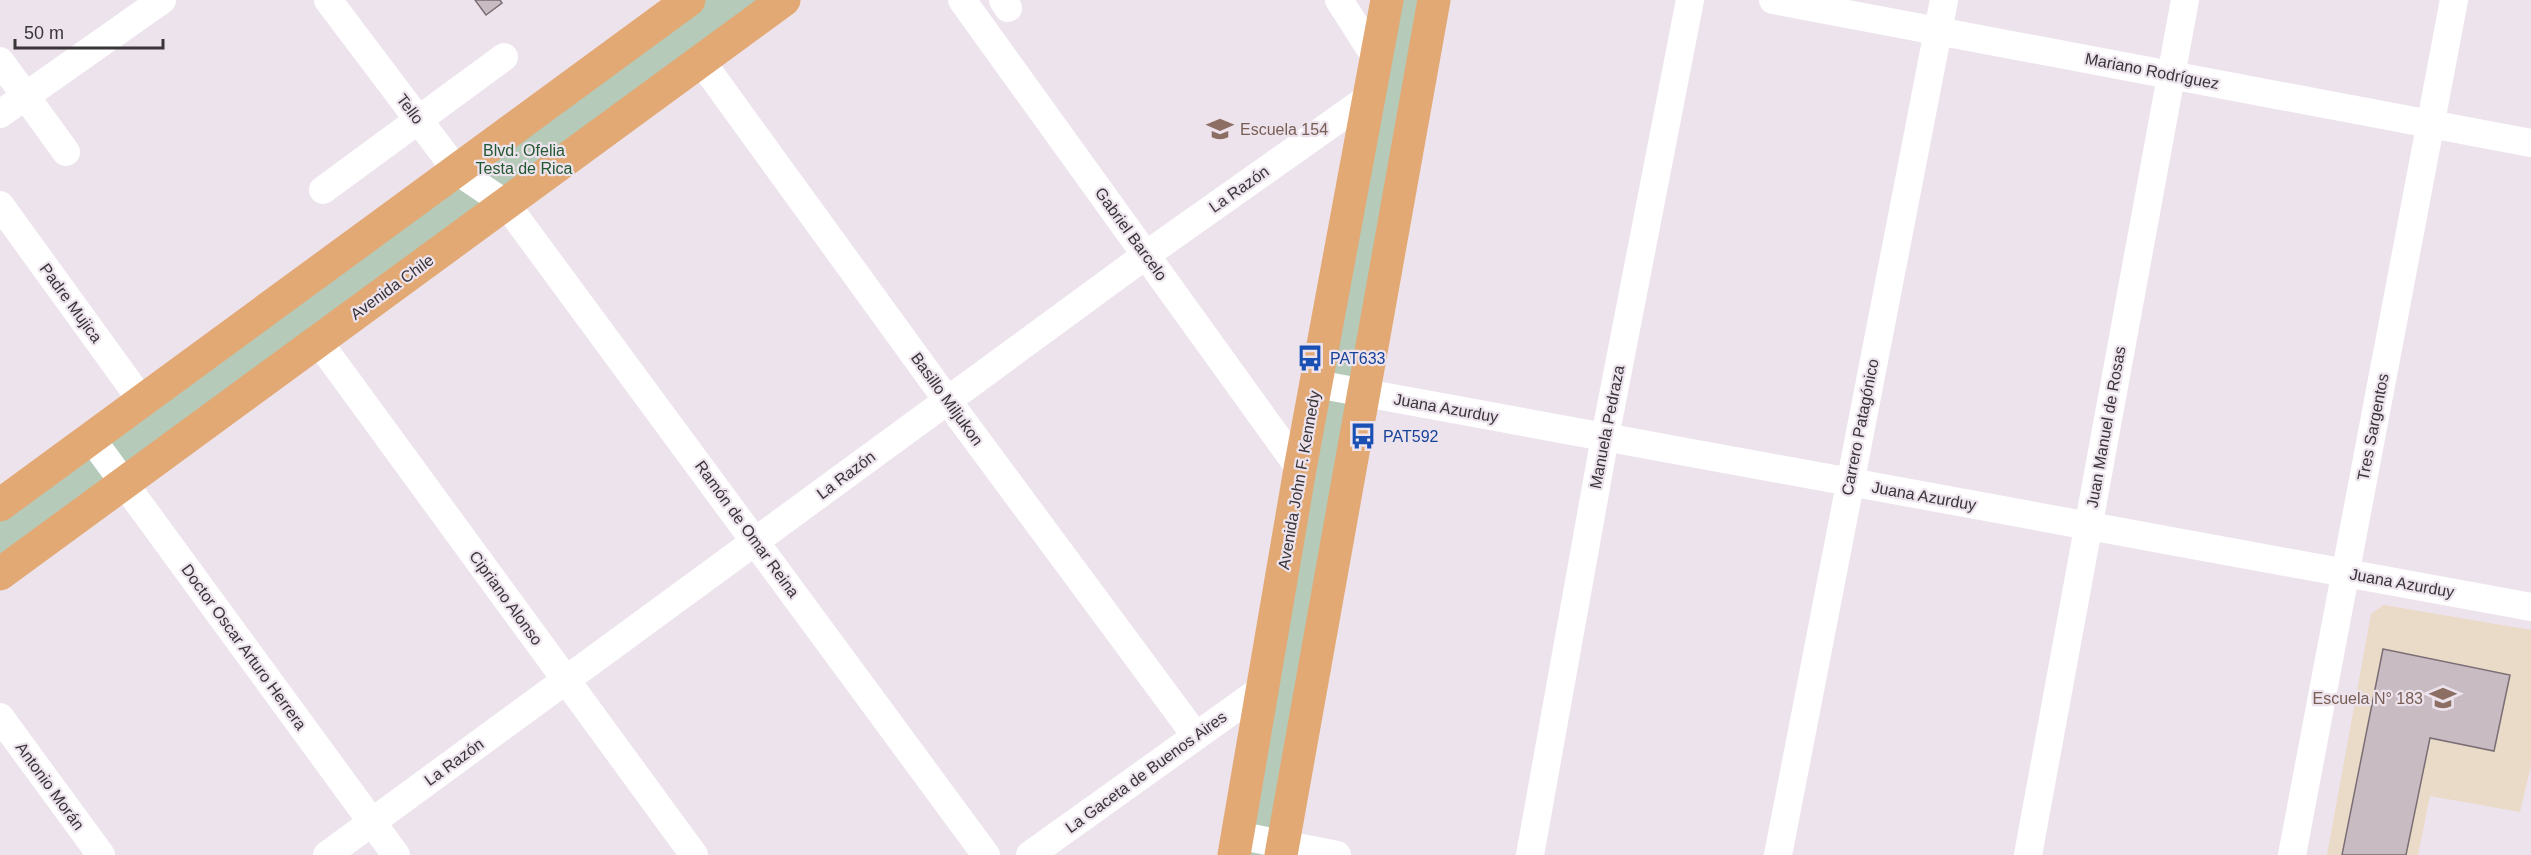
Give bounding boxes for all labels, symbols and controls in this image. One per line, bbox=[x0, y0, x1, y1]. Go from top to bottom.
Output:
scale bar bbox=[15, 12, 164, 50]
text: 50 m bbox=[24, 23, 64, 43]
street label: Mariano Rodríguez bbox=[2084, 50, 2220, 92]
street label: Tello bbox=[393, 91, 427, 127]
school or university icon: Escuela 154 bbox=[1205, 114, 1235, 144]
place label: Escuela 154 bbox=[1240, 121, 1328, 138]
park label: Blvd. Ofelia Testa de Rica bbox=[476, 142, 573, 177]
street label: La Razón bbox=[1206, 162, 1272, 216]
street label: Gabriel Barcelo bbox=[1092, 184, 1170, 284]
street label: Avenida Chile bbox=[347, 251, 437, 323]
street label: Padre Mujica bbox=[37, 260, 105, 346]
bus stop icon: PAT633 bbox=[1295, 343, 1325, 373]
street label: Juan Manuel de Rosas bbox=[2083, 345, 2129, 509]
street label: Basillo Miljukon bbox=[908, 349, 986, 449]
place label: PAT633 bbox=[1330, 350, 1386, 367]
street label: Carrero Patagónico bbox=[1838, 357, 1882, 497]
street label: Manuela Pedraza bbox=[1587, 364, 1627, 490]
street label: Tres Sargentos bbox=[2354, 372, 2392, 482]
street label: Avenida John F. Kennedy bbox=[1275, 389, 1323, 571]
street label: Juana Azurduy bbox=[1392, 390, 1500, 426]
bus stop icon: PAT592 bbox=[1348, 421, 1378, 451]
place label: PAT592 bbox=[1383, 428, 1439, 445]
street label: La Razón bbox=[814, 448, 878, 502]
street label: Ramón de Omar Reina bbox=[692, 457, 802, 601]
street label: Juana Azurduy bbox=[1870, 478, 1978, 514]
street label: Cipriano Alonso bbox=[466, 548, 546, 648]
street label: Doctor Oscar Arturo Herrera bbox=[178, 561, 310, 733]
street label: Juana Azurduy bbox=[2348, 565, 2456, 601]
school or university icon: Escuela N° 183 bbox=[2428, 683, 2458, 713]
place label: Escuela N° 183 bbox=[2313, 690, 2423, 707]
street label: La Gaceta de Buenos Aires bbox=[1062, 708, 1230, 836]
street label: La Razón bbox=[421, 735, 487, 789]
street label: Antonio Morán bbox=[13, 739, 87, 833]

